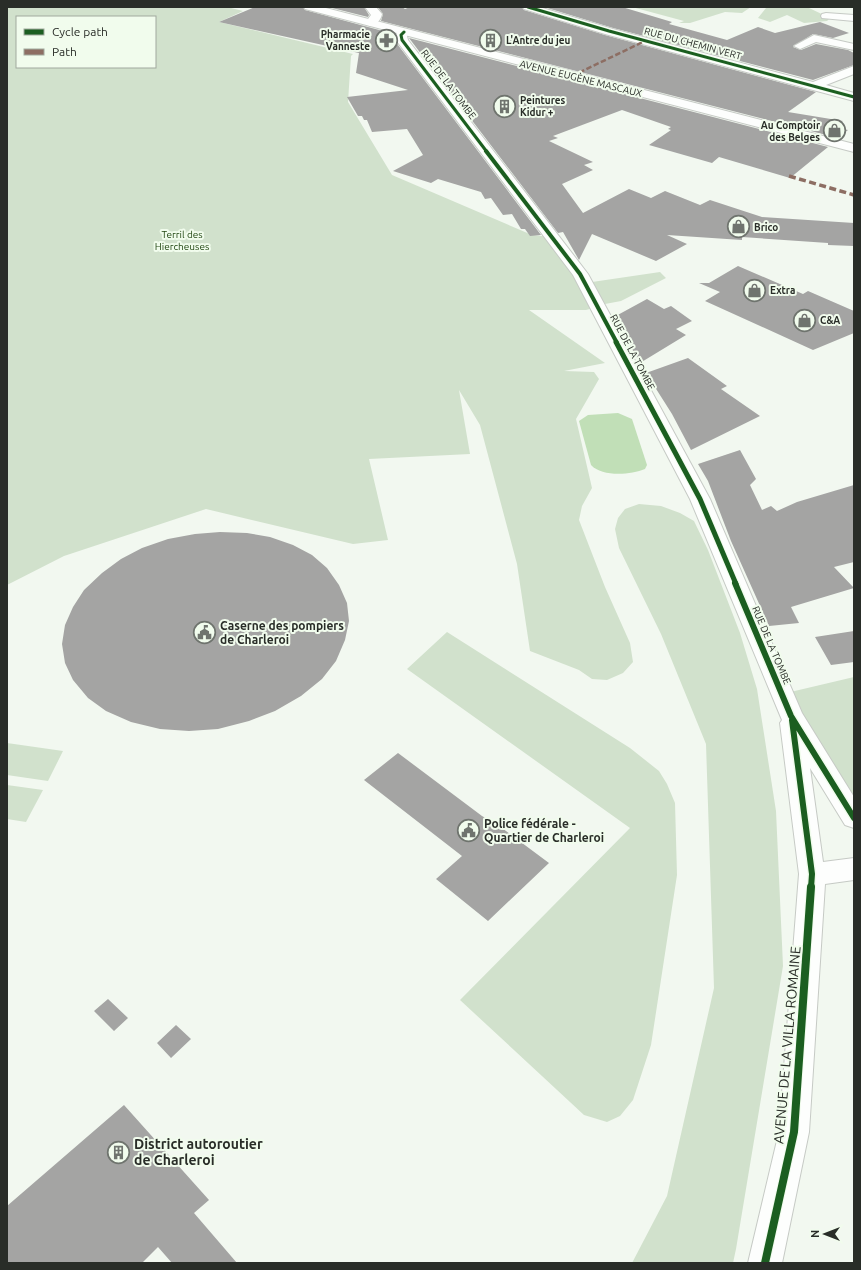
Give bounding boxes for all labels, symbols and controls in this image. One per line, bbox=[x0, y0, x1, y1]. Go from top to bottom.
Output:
legend bbox=[16, 16, 156, 68]
text: Cycle path bbox=[52, 25, 108, 38]
street label: RUE DU CHEMIN VERT bbox=[643, 25, 743, 62]
pharmacy icon: Pharmacie Vanneste bbox=[373, 27, 399, 53]
building icon: L'Antre du jeu bbox=[478, 27, 504, 53]
place label: Pharmacie Vanneste bbox=[321, 29, 370, 52]
place label: L'Antre du jeu bbox=[506, 35, 571, 46]
text: Path bbox=[52, 45, 77, 58]
street label: RUE DE LA TOMBE bbox=[419, 47, 478, 121]
street label: AVENUE EUGÈNE MASCAUX bbox=[518, 57, 644, 99]
building icon: Peintures Kidur + bbox=[492, 93, 518, 119]
place label: Peintures Kidur + bbox=[520, 95, 566, 118]
shop icon: Au Comptoir des Belges bbox=[822, 118, 848, 144]
place label: Au Comptoir des Belges bbox=[761, 120, 821, 143]
shop icon: Brico bbox=[726, 214, 752, 240]
place label: Brico bbox=[754, 222, 778, 233]
park label: Terril des Hiercheuses bbox=[155, 229, 209, 252]
shop icon: Extra bbox=[741, 277, 767, 303]
place label: Extra bbox=[770, 285, 795, 296]
shop icon: C&A bbox=[792, 307, 818, 333]
street label: RUE DE LA TOMBE bbox=[608, 313, 657, 392]
place label: C&A bbox=[820, 315, 840, 326]
street label: RUE DE LA TOMBE bbox=[750, 604, 793, 686]
place label: Caserne des pompiers de Charleroi bbox=[220, 619, 344, 646]
public building icon: Caserne des pompiers de Charleroi bbox=[192, 620, 218, 646]
place label: Police fédérale - Quartier de Charleroi bbox=[484, 817, 604, 844]
public building icon: Police fédérale - Quartier de Charleroi bbox=[455, 818, 481, 844]
street label: AVENUE DE LA VILLA ROMAINE bbox=[770, 945, 804, 1144]
place label: District autoroutier de Charleroi bbox=[134, 1136, 263, 1168]
building icon: District autoroutier de Charleroi bbox=[105, 1139, 131, 1165]
north arrow bbox=[805, 1214, 845, 1254]
text: N bbox=[809, 1230, 821, 1238]

